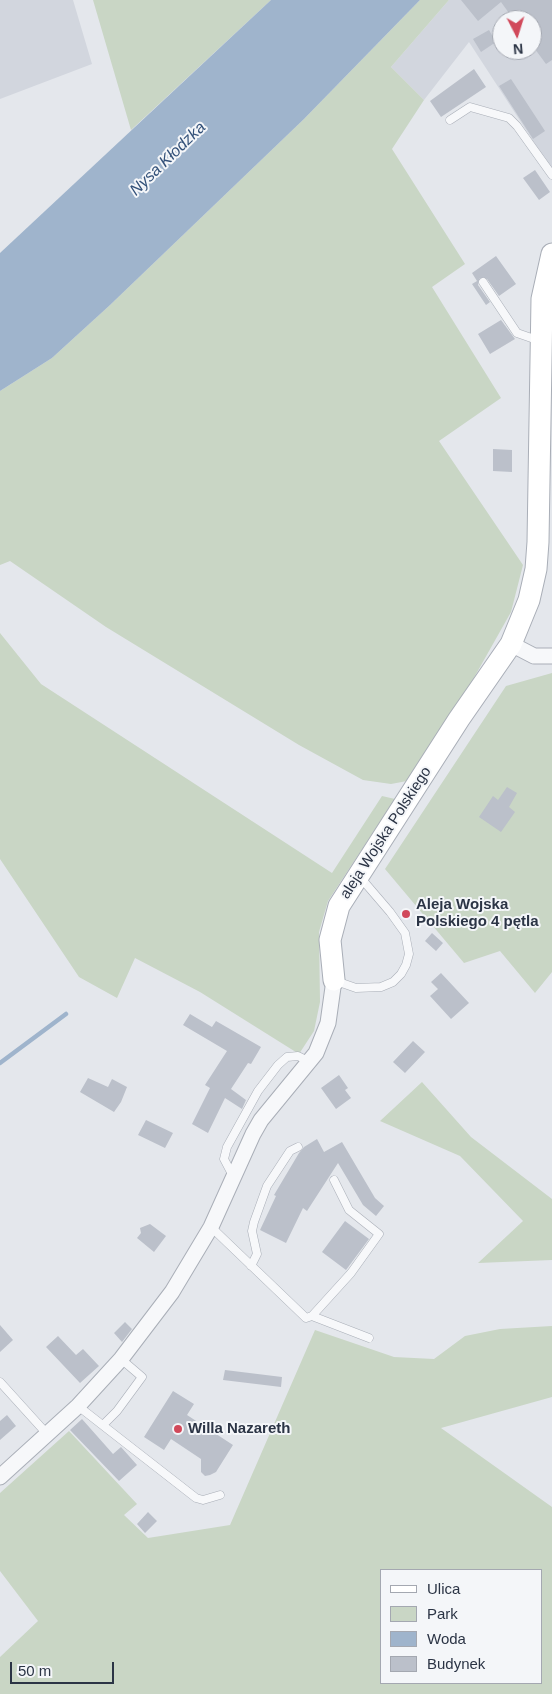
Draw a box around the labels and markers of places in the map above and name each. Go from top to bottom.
place label: Aleja Wojska Polskiego 4 pętla [416,896,539,931]
marker: Aleja Wojska Polskiego 4 pętla [400,908,412,920]
place label: Willa Nazareth [188,1420,290,1438]
marker: Willa Nazareth [172,1423,184,1435]

